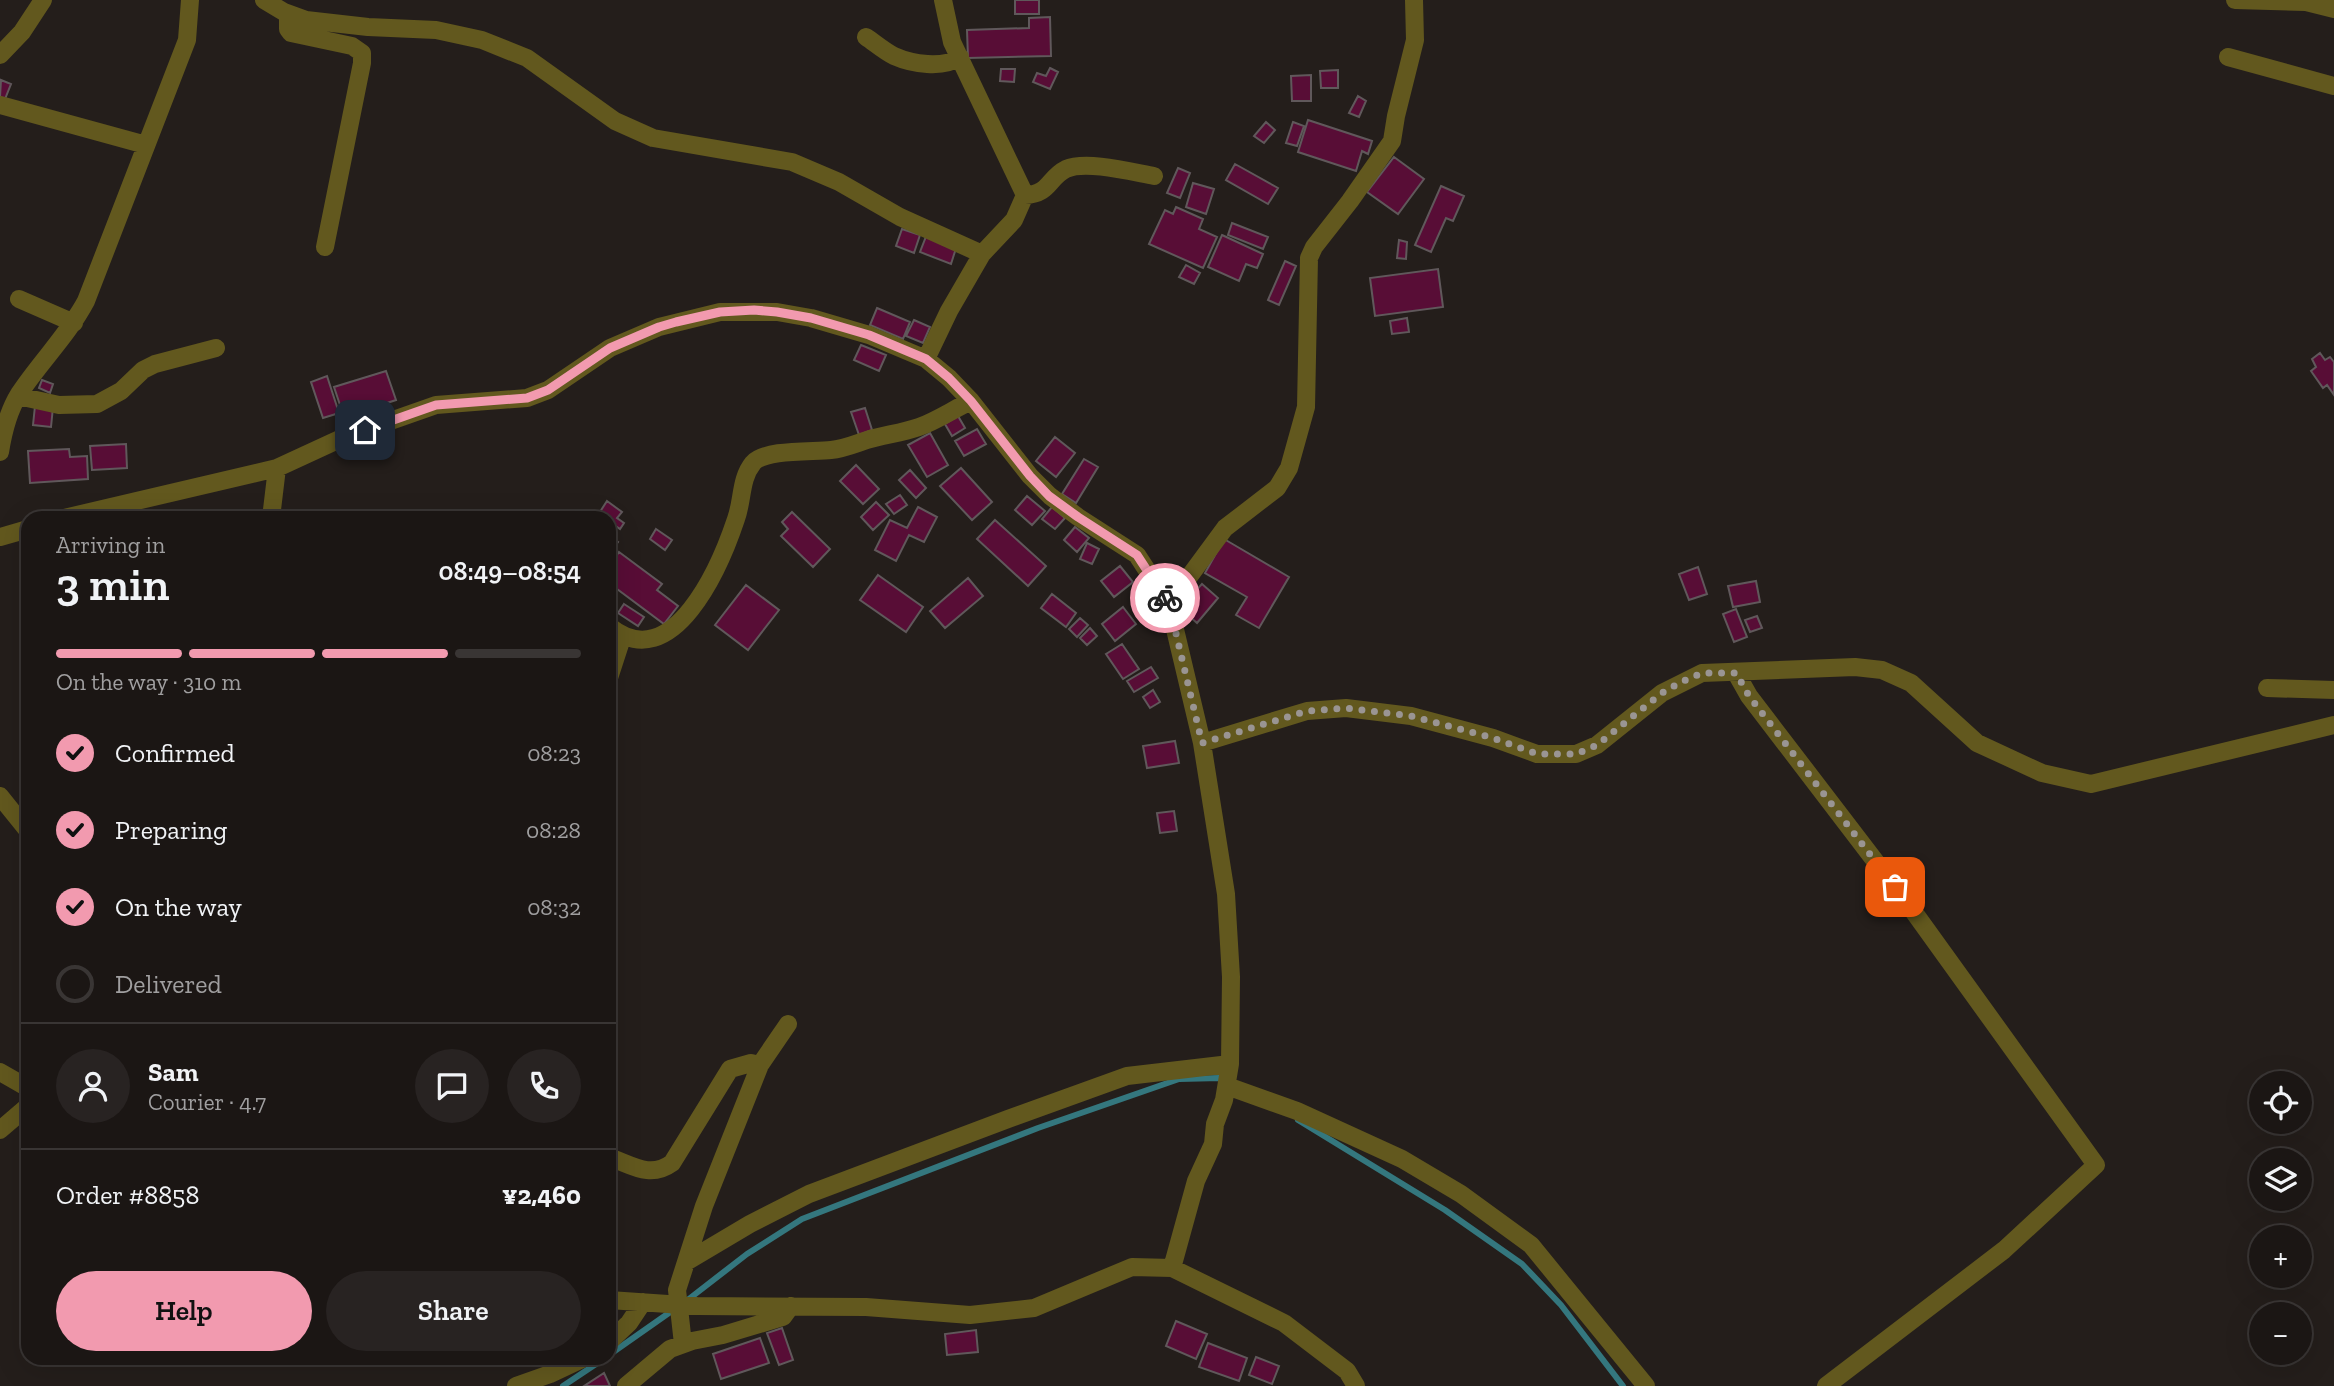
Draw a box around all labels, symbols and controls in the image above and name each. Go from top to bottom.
pin [335,400,395,460]
icon: home [346,411,384,449]
text: Arriving in [56,531,165,559]
text: 08:49–08:54 [439,555,581,587]
text: 3 min [56,557,169,612]
courier [1130,563,1200,633]
icon: bike [1146,579,1184,617]
text: On the way · 310 m [56,668,241,696]
icon: check [56,734,94,772]
text: Confirmed [115,737,235,769]
text: 08:23 [527,739,581,767]
icon: check [56,811,94,849]
text: Preparing [115,814,227,846]
text: 08:28 [526,816,581,844]
pin [1865,857,1925,917]
icon: bag [1876,868,1914,906]
icon: check [56,888,94,926]
text: On the way [115,891,242,923]
text: 08:32 [527,893,581,921]
text: Delivered [115,968,222,1000]
button: person [56,1049,130,1123]
button: chat [415,1049,489,1123]
button: phone [507,1049,581,1123]
text: Sam [148,1056,198,1088]
map controls [2249,1071,2312,1365]
button: locate [2249,1071,2312,1134]
text: Courier · 4.7 [148,1088,266,1116]
button: layers [2249,1148,2312,1211]
text: Order #8858 [56,1179,199,1211]
text: ¥2,460 [502,1179,581,1211]
button: + [2249,1225,2312,1288]
button: Help [56,1271,312,1351]
button: Share [326,1271,581,1351]
button: − [2249,1302,2312,1365]

